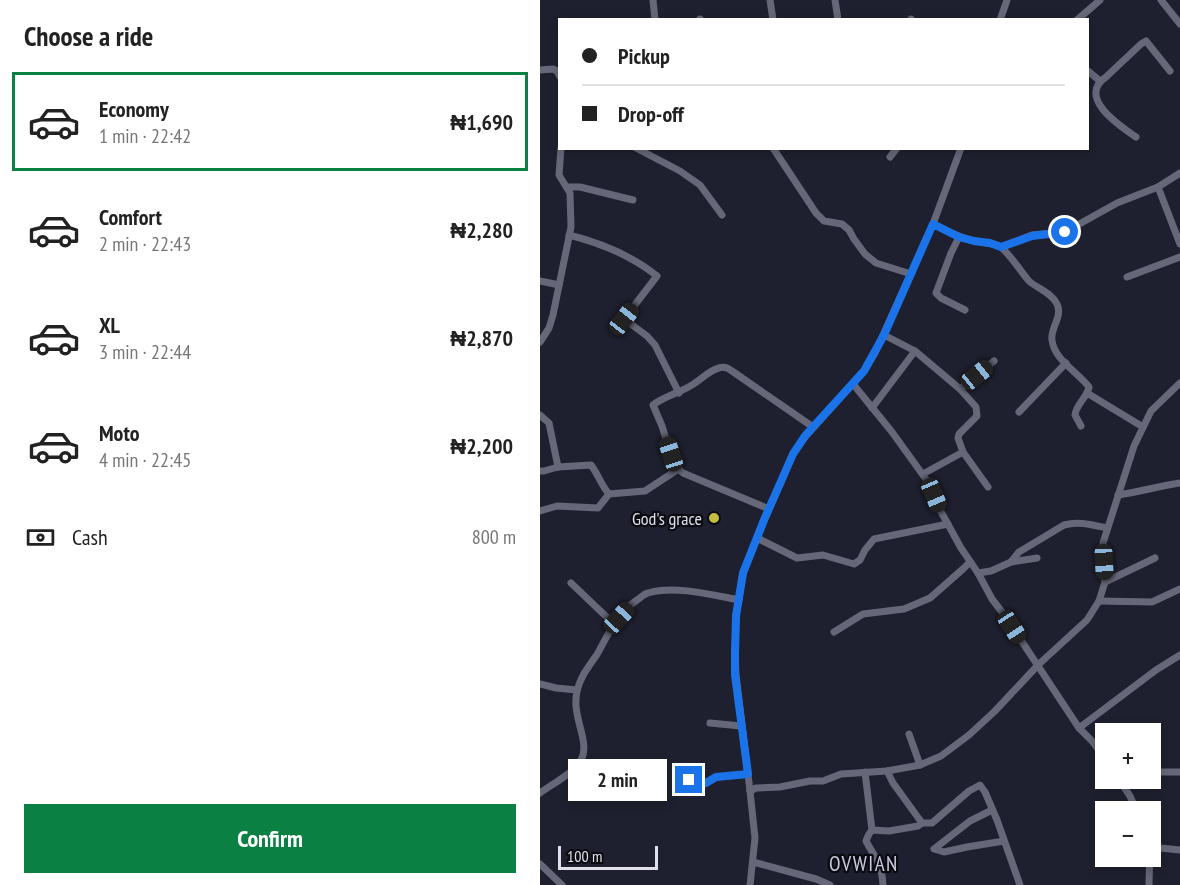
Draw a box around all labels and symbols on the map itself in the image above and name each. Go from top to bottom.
route start [1051,218,1078,245]
car [606,299,642,339]
car [957,357,997,393]
car [657,434,685,474]
car [919,475,949,515]
place label: God's grace [632,507,702,530]
marker: God's grace [707,511,721,525]
car [1094,544,1114,580]
car [600,599,638,637]
car [995,607,1029,647]
callout: 2 min [569,759,668,801]
route end [675,766,702,793]
scale bar [558,843,658,870]
district label: OVWIAN [829,850,899,877]

